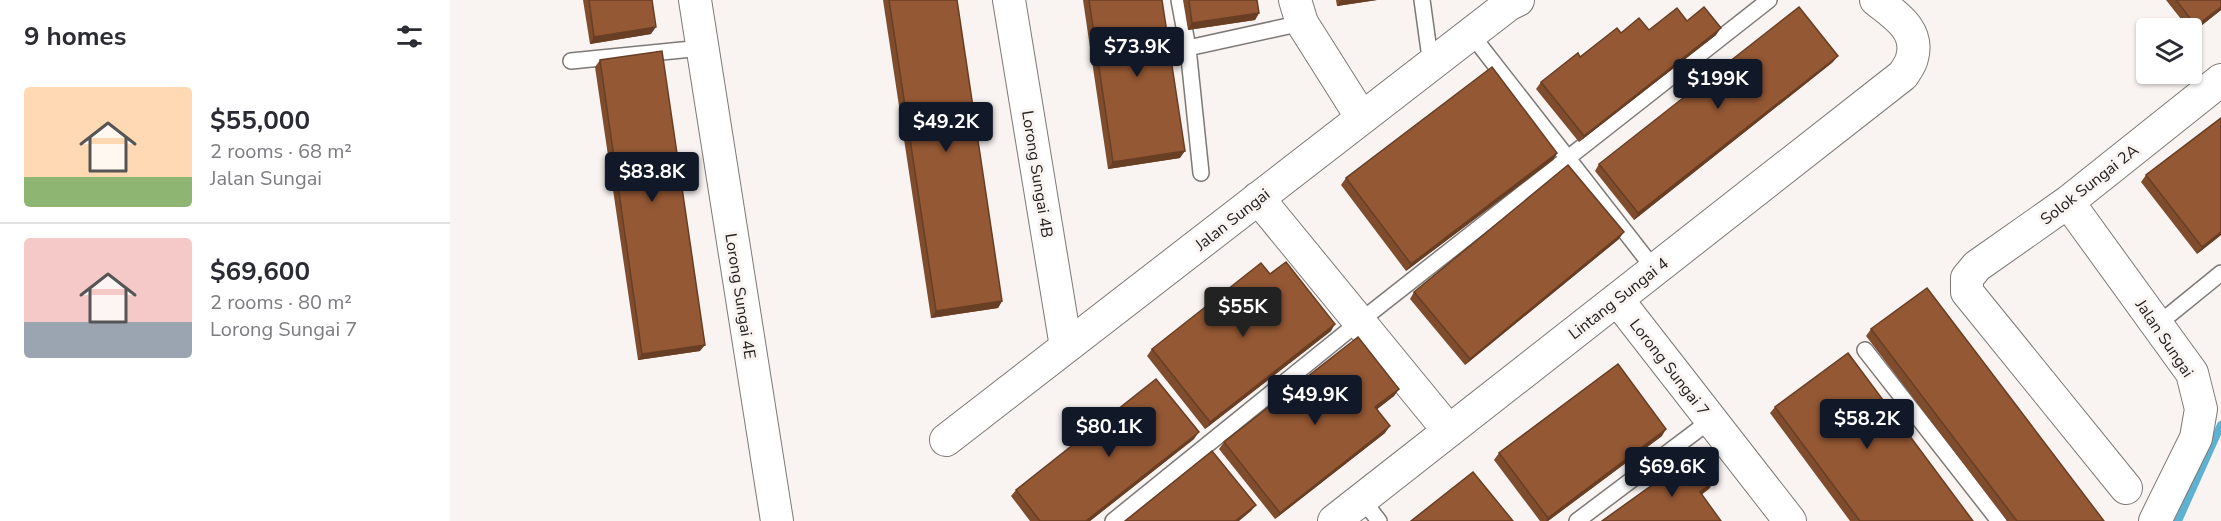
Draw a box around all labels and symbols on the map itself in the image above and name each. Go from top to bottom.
pin: $73.9K [1088,27,1186,78]
pin: $199K [1676,59,1760,110]
pin: $49.2K [897,102,995,153]
street label: Lorong Sungai 4B [1016,109,1058,239]
street label: Solok Sungai 2A [2036,139,2144,230]
pin: $83.8K [603,152,701,203]
street label: Jalan Sungai [1190,184,1275,257]
street label: Lorong Sungai 4E [719,232,761,361]
street label: Lintang Sungai 4 [1564,253,1674,345]
pin: $55K [1207,287,1279,338]
street label: Jalan Sungai [2129,294,2198,382]
street label: Lorong Sungai 7 [1624,314,1714,421]
pin: $49.9K [1266,375,1364,426]
pin: $58.2K [1818,399,1916,450]
pin: $80.1K [1060,407,1158,458]
pin: $69.6K [1623,447,1721,498]

